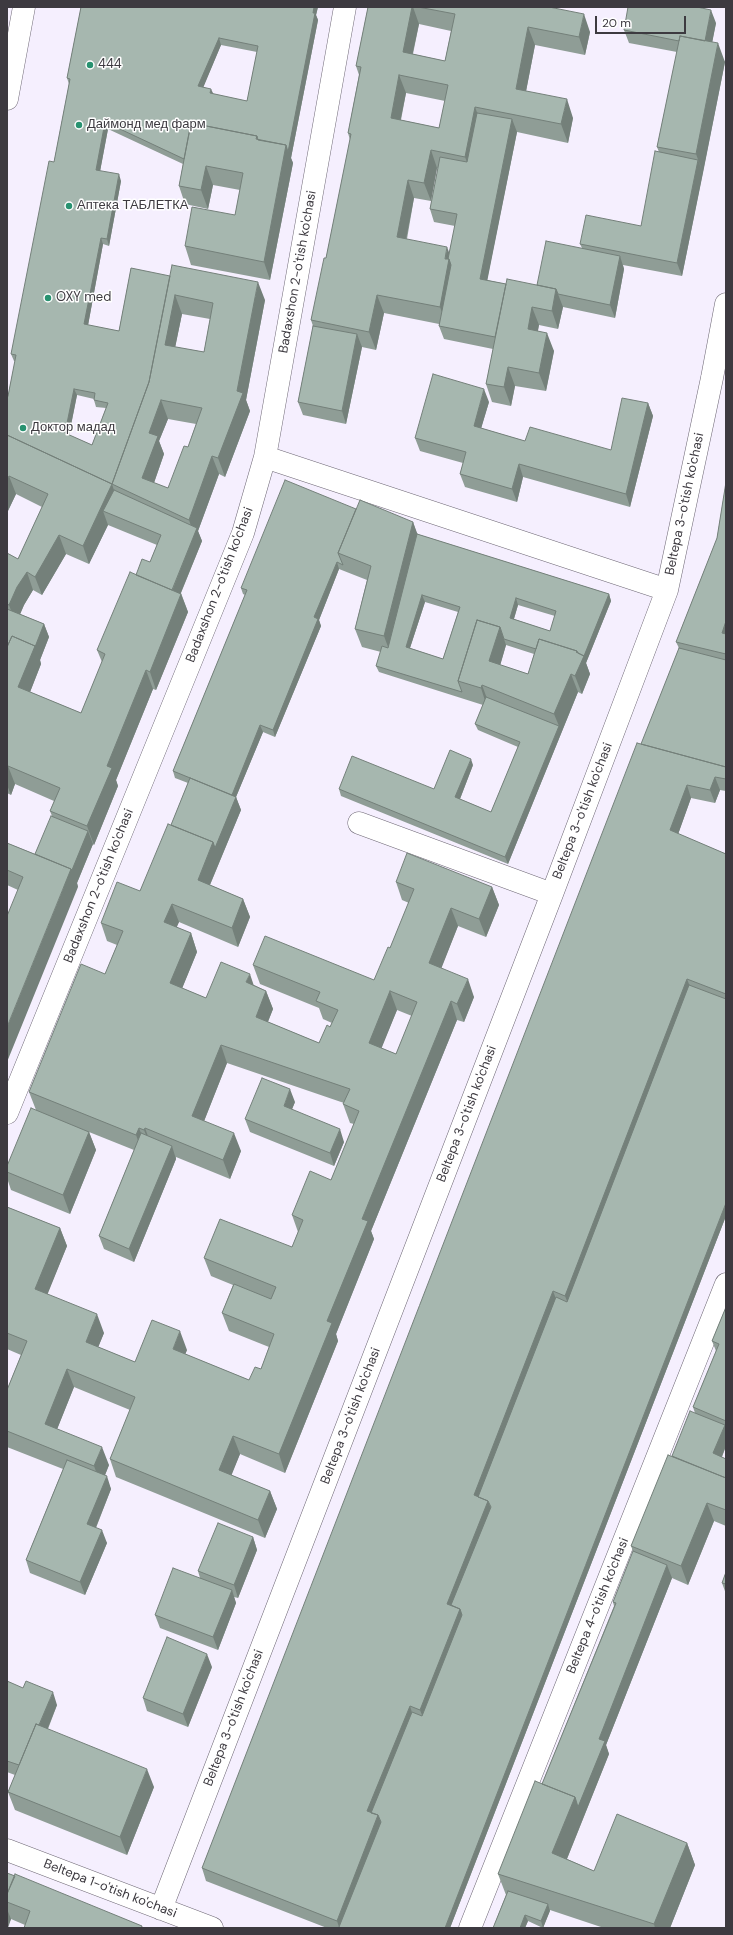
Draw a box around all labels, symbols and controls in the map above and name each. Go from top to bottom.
scale bar [597,8,688,34]
text: 20 m [602,15,631,31]
place label: 444 [98,57,122,73]
marker: 444 [85,60,95,70]
place label: Даймонд мед фарм [87,117,206,133]
marker: Даймонд мед фарм [74,120,84,130]
street label: Badaxshon 2-o'tish ko'chasi [276,189,320,355]
place label: Аптека ТАБЛЕТКА [77,198,189,214]
marker: Аптека ТАБЛЕТКА [64,201,74,211]
place label: OXY med [56,290,111,306]
marker: OXY med [43,293,53,303]
place label: Доктор мадад [31,420,115,436]
marker: Доктор мадад [18,423,28,433]
street label: Beltepa 3-o'tish ko'chasi [662,431,708,577]
street label: Badaxshon 2-o'tish ko'chasi [183,505,257,665]
street label: Beltepa 3-o'tish ko'chasi [550,740,616,882]
street label: Badaxshon 2-o'tish ko'chasi [61,807,137,965]
street label: Beltepa 3-o'tish ko'chasi [434,1043,500,1185]
street label: Beltepa 3-o'tish ko'chasi [318,1345,384,1487]
street label: Beltepa 4-o'tish ko'chasi [564,1536,632,1676]
street label: Beltepa 3-o'tish ko'chasi [201,1647,267,1789]
street label: Beltepa 1-o'tish ko'chasi [41,1856,179,1922]

